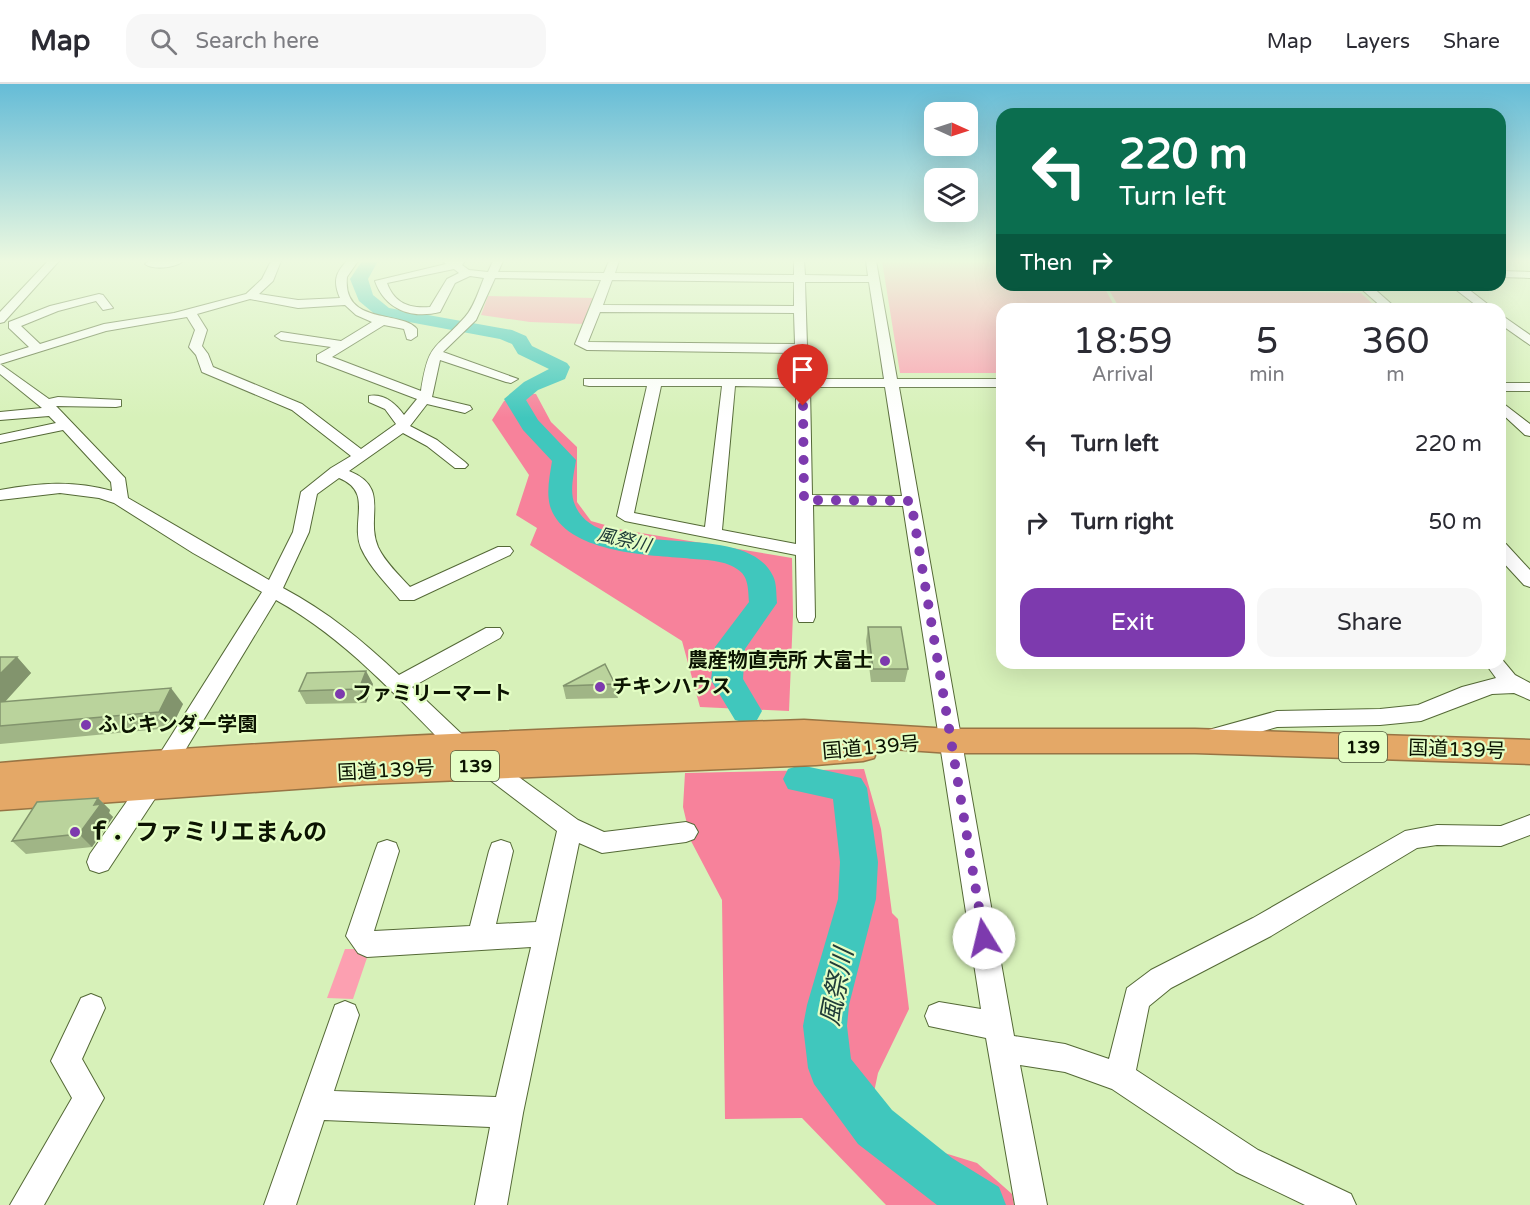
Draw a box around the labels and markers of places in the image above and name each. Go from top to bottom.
pin [777,344,828,406]
place label: 農産物直売所 大富士 [688,649,873,673]
marker: 農産物直売所 大富士 [878,654,892,668]
place label: チキンハウス [612,675,731,699]
marker: チキンハウス [593,680,607,694]
place label: ファミリーマート [352,682,512,706]
marker: ファミリーマート [333,687,347,701]
place label: ふじキンダー学園 [98,713,257,737]
marker: ふじキンダー学園 [79,718,93,732]
place label: ｆ．ファミリエまんの [87,818,327,847]
marker: ｆ．ファミリエまんの [68,825,82,839]

